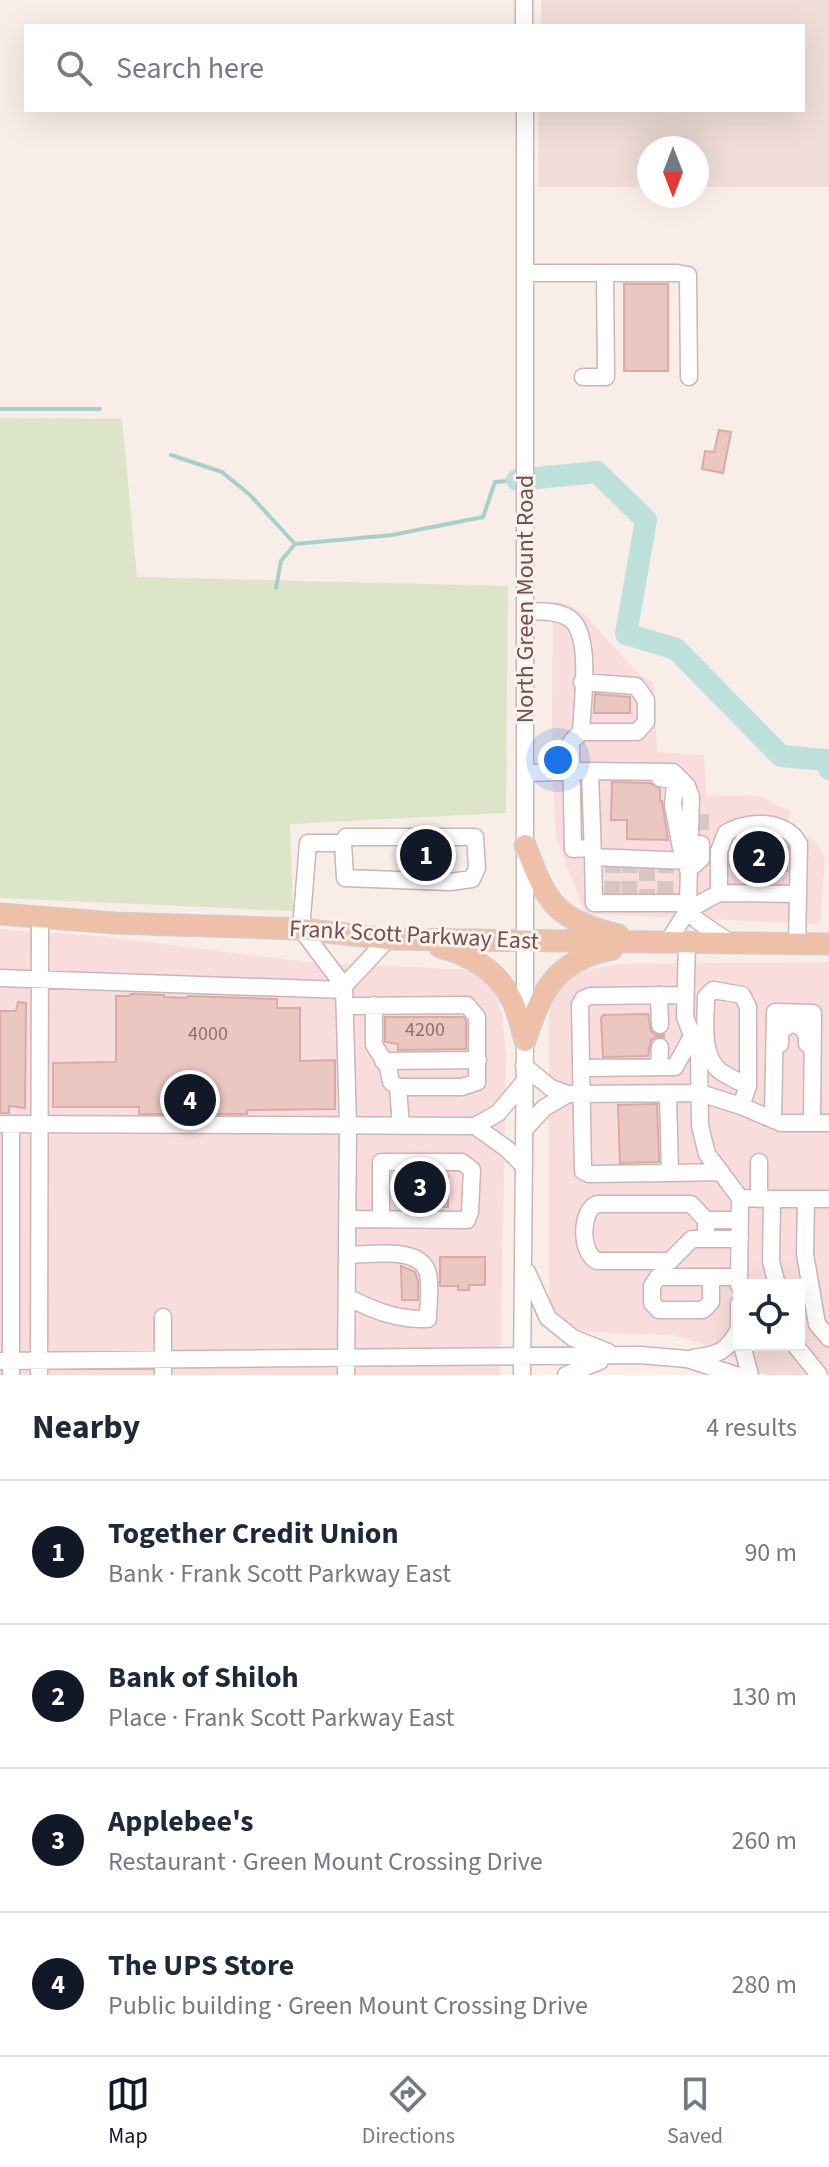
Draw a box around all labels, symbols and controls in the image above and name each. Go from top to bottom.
search box [24,24,805,112]
icon: search [52,46,96,90]
text: Search here [116,47,264,90]
north arrow [637,136,709,208]
street label: North Green Mount Road [508,475,543,723]
your location [538,740,578,780]
pin: 1 [400,825,452,885]
pin: 2 [733,827,785,887]
street label: Frank Scott Parkway East [288,911,540,959]
house number: 4200 [405,1016,445,1044]
house number: 4000 [188,1020,228,1048]
pin: 4 [164,1070,216,1130]
pin: 3 [394,1157,446,1217]
map controls [733,1279,805,1351]
button: locate [733,1279,805,1351]
text: Nearby [32,1403,140,1452]
text: 4 results [706,1409,797,1446]
text: Together Credit Union [108,1512,399,1555]
text: 1 [51,1534,65,1571]
text: 90 m [744,1534,797,1571]
text: Bank · Frank Scott Parkway East [108,1555,451,1592]
text: Bank of Shiloh [108,1656,299,1699]
text: 2 [51,1678,65,1715]
text: 130 m [731,1678,797,1715]
text: Place · Frank Scott Parkway East [108,1699,454,1736]
text: Applebee's [108,1800,254,1843]
text: 3 [51,1822,65,1859]
text: 260 m [731,1822,797,1859]
text: Restaurant · Green Mount Crossing Drive [108,1843,543,1880]
text: The UPS Store [108,1944,294,1987]
text: 4 [51,1966,65,2003]
text: 280 m [731,1966,797,2003]
text: Public building · Green Mount Crossing Drive [108,1987,588,2024]
tab: Map [106,2072,150,2152]
tab: Directions [362,2072,455,2152]
tab: Saved [667,2072,723,2152]

